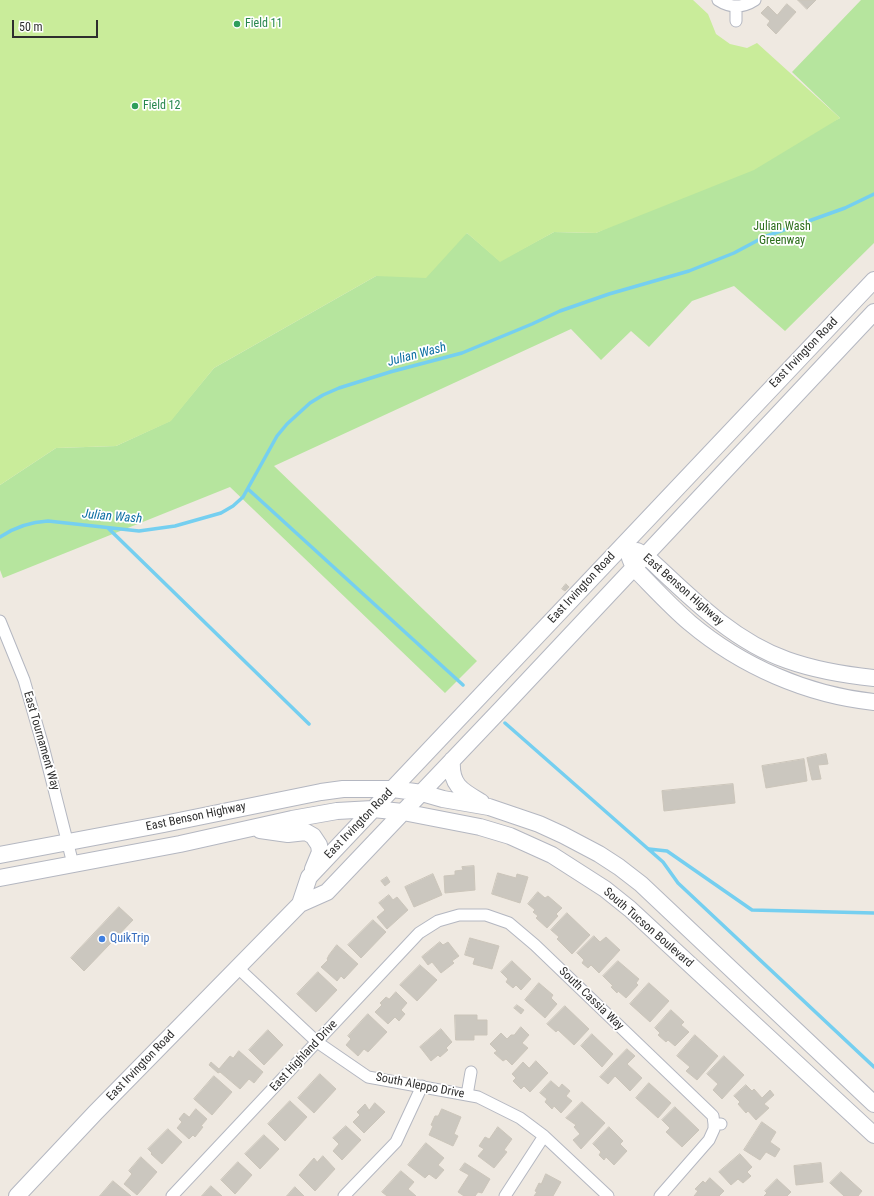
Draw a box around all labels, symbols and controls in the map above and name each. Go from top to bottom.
scale bar [14,12,100,38]
place label: Field 11 [245,17,282,31]
marker: Field 11 [232,19,242,29]
text: 50 m [19,20,43,34]
place label: Field 12 [143,99,180,113]
marker: Field 12 [130,101,140,111]
park label: Julian Wash Greenway [753,220,811,248]
street label: East Irvington Road [767,315,841,391]
water label: Julian Wash [386,340,448,370]
water label: Julian Wash [81,507,143,527]
street label: East Irvington Road [545,549,619,627]
street label: East Benson Highway [640,551,726,629]
street label: East Tournament Way [20,690,62,792]
street label: East Irvington Road [322,786,396,862]
street label: East Benson Highway [145,799,247,835]
street label: South Tucson Boulevard [600,885,696,971]
place label: QuikTrip [110,932,149,946]
marker: QuikTrip [97,934,107,944]
street label: South Cassia Way [556,964,626,1034]
street label: East Highland Drive [267,1017,341,1095]
street label: East Irvington Road [104,1028,178,1104]
street label: South Aleppo Drive [374,1070,466,1102]

